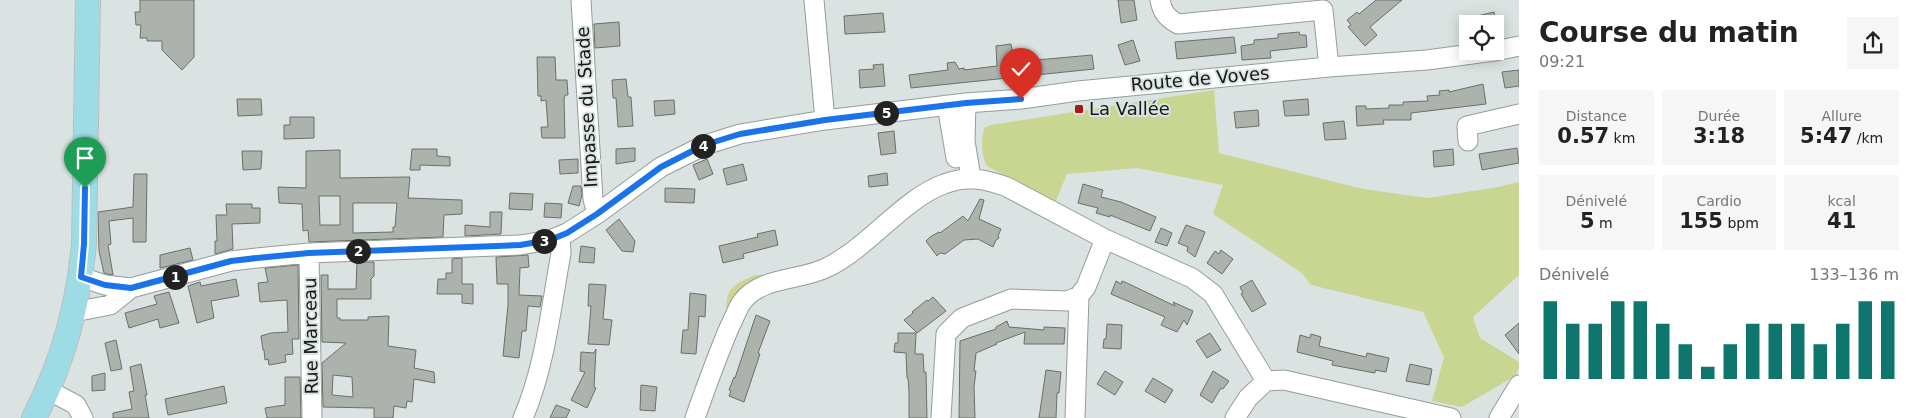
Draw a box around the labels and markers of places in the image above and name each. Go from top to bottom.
pin [1000,48,1042,99]
place label: La Vallée [1089,98,1170,119]
pin: 5 [874,100,898,126]
marker: La Vallée [1073,103,1085,115]
pin: 4 [690,134,716,158]
pin [64,137,106,188]
pin: 3 [532,228,556,254]
pin: 2 [346,238,370,264]
pin: 1 [162,264,188,290]

